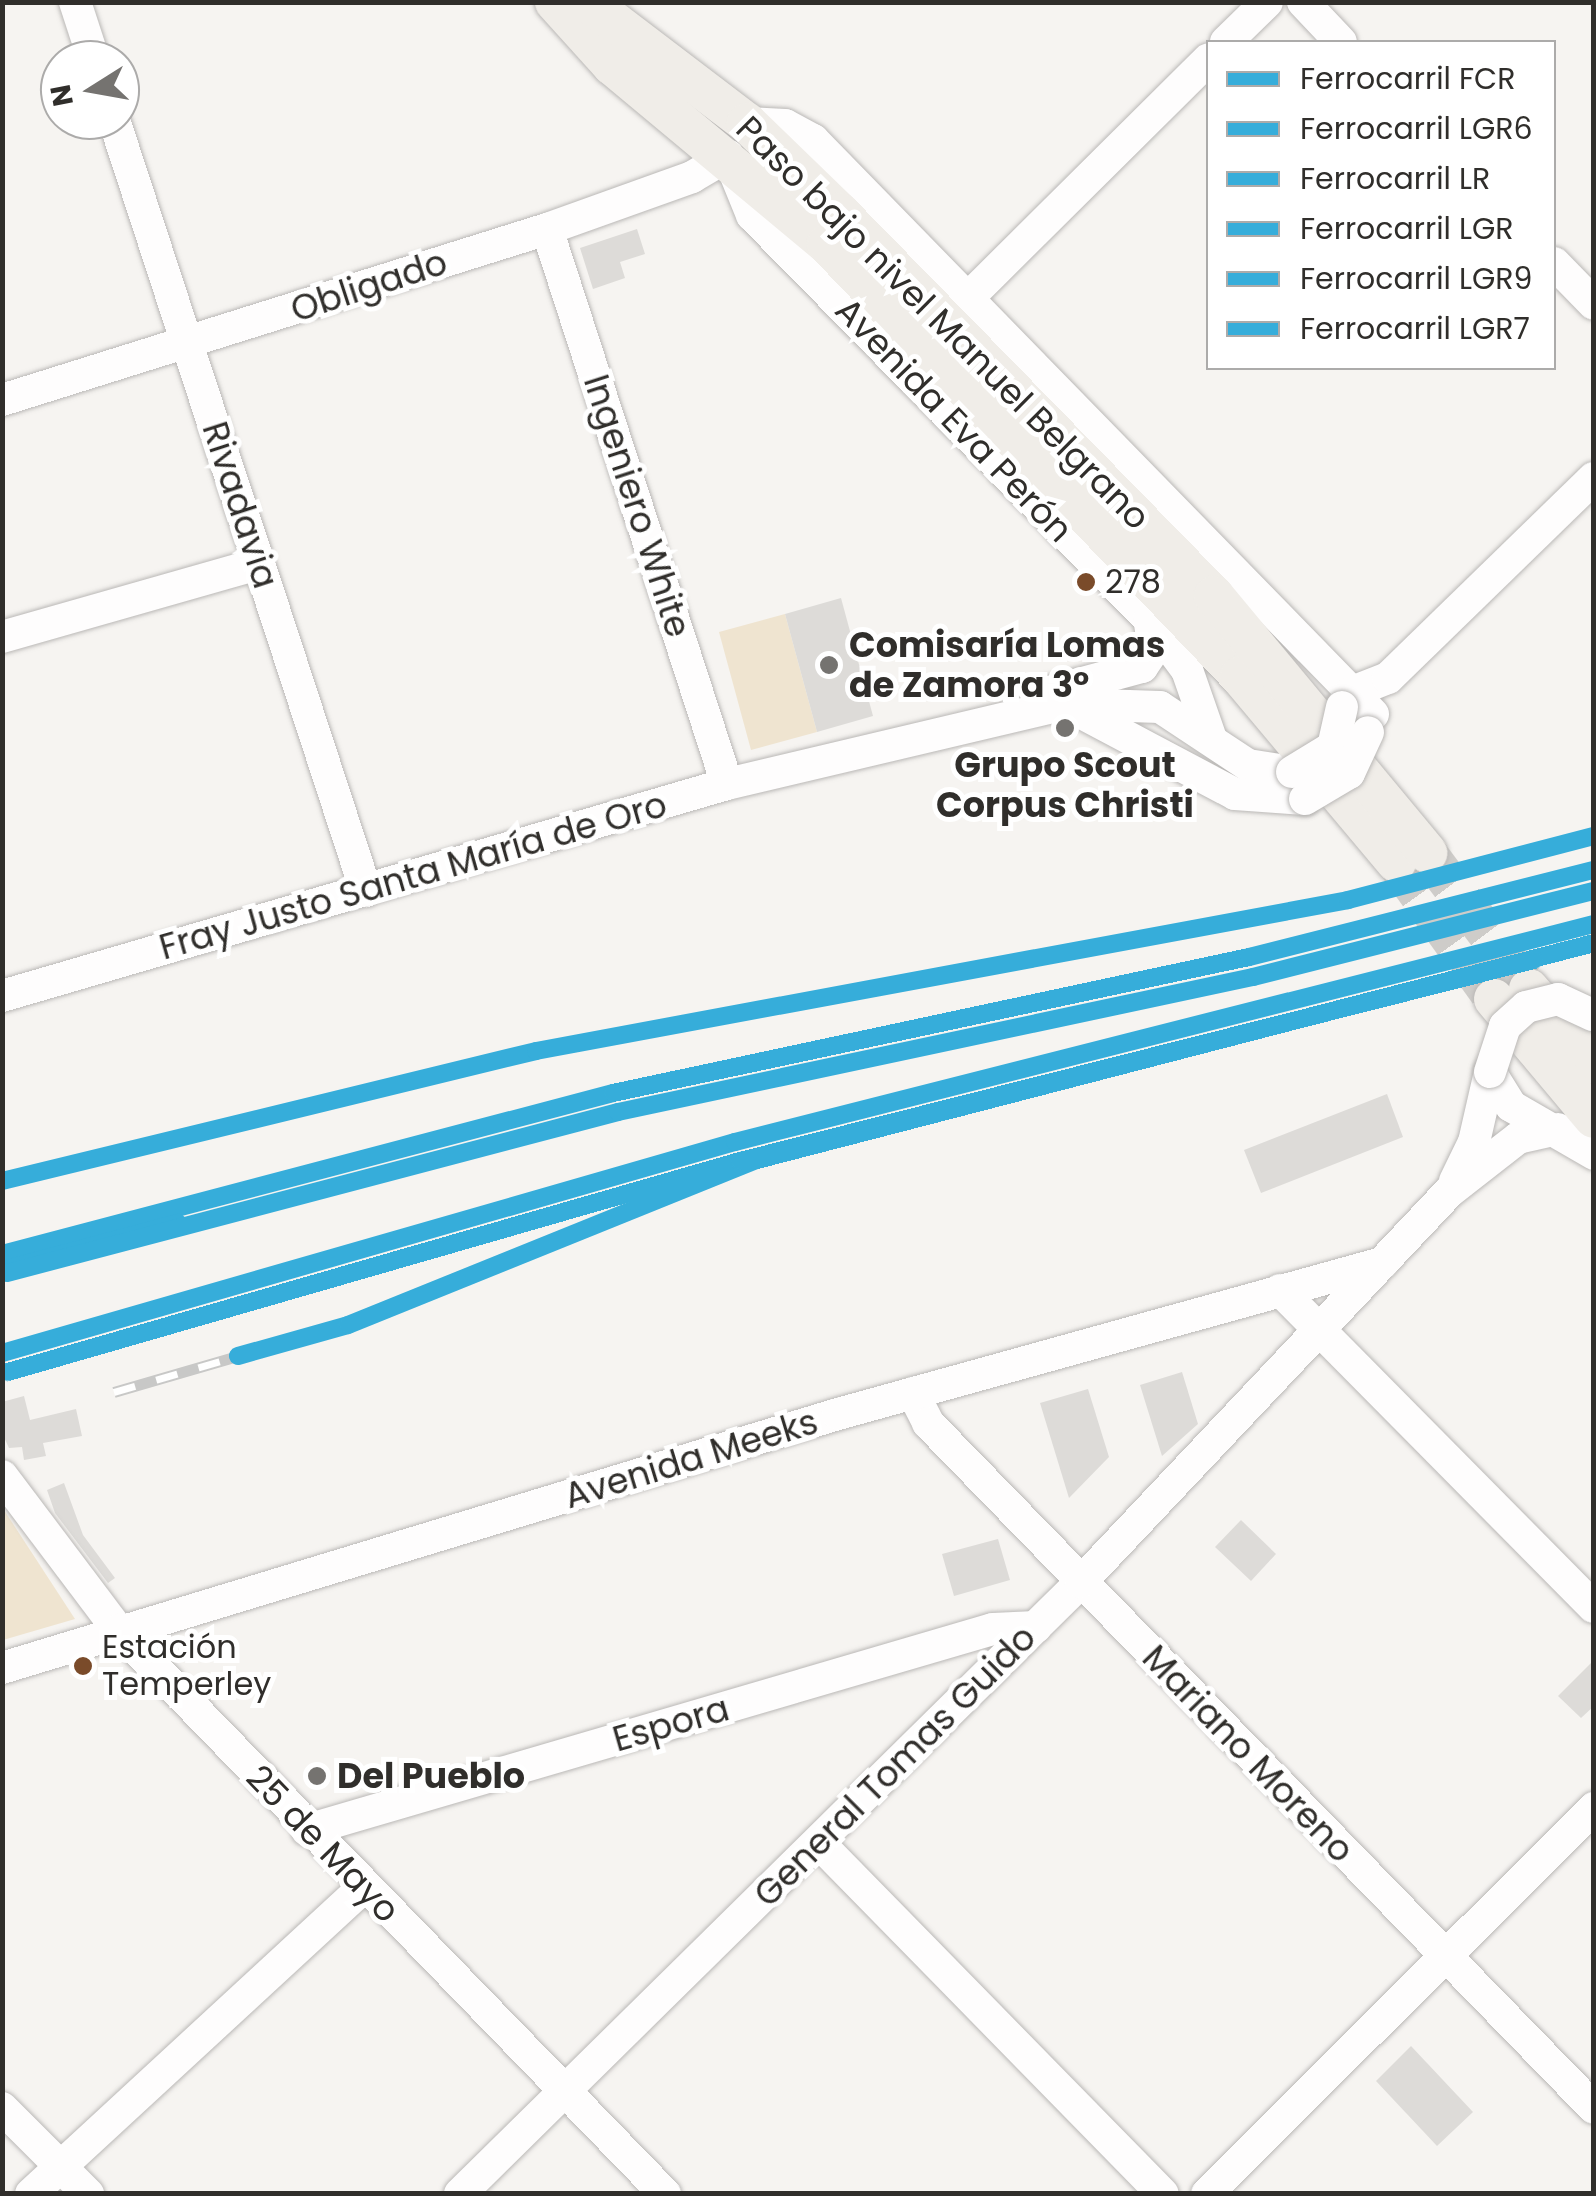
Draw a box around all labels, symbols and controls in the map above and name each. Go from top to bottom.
north arrow [40,40,140,140]
legend [1206,40,1556,370]
text: Ferrocarril FCR [1300,57,1515,100]
text: N [41,81,83,109]
text: Ferrocarril LGR6 [1300,107,1533,150]
street label: Paso bajo nivel Manuel Belgrano [728,108,1158,538]
text: Ferrocarril LR [1300,157,1490,200]
text: Ferrocarril LGR [1300,207,1513,250]
street label: Obligado [286,241,452,331]
text: Ferrocarril LGR9 [1300,257,1532,300]
street label: Avenida Eva Perón [827,289,1081,551]
text: Ferrocarril LGR7 [1300,307,1530,350]
street label: Ingeniero White [575,369,699,643]
street label: Rivadavia [193,417,287,593]
place label: 278 [1105,563,1161,601]
marker: 278 [1076,572,1096,592]
place label: Comisaría Lomas de Zamora 3° [849,624,1165,706]
marker: Comisaría Lomas de Zamora 3° [818,654,840,676]
marker: Grupo Scout Corpus Christi [1054,717,1076,739]
place label: Grupo Scout Corpus Christi [936,744,1194,826]
street label: Fray Justo Santa María de Oro [155,783,671,969]
street label: Avenida Meeks [559,1401,823,1517]
street label: General Tomas Guido [746,1617,1044,1915]
place label: Estación Temperley [102,1629,271,1704]
street label: Mariano Moreno [1134,1637,1362,1871]
marker: Estación Temperley [73,1656,93,1676]
street label: Espora [608,1687,734,1761]
place label: Del Pueblo [337,1755,525,1797]
street label: 25 de Mayo [238,1757,408,1931]
marker: Del Pueblo [306,1765,328,1787]

